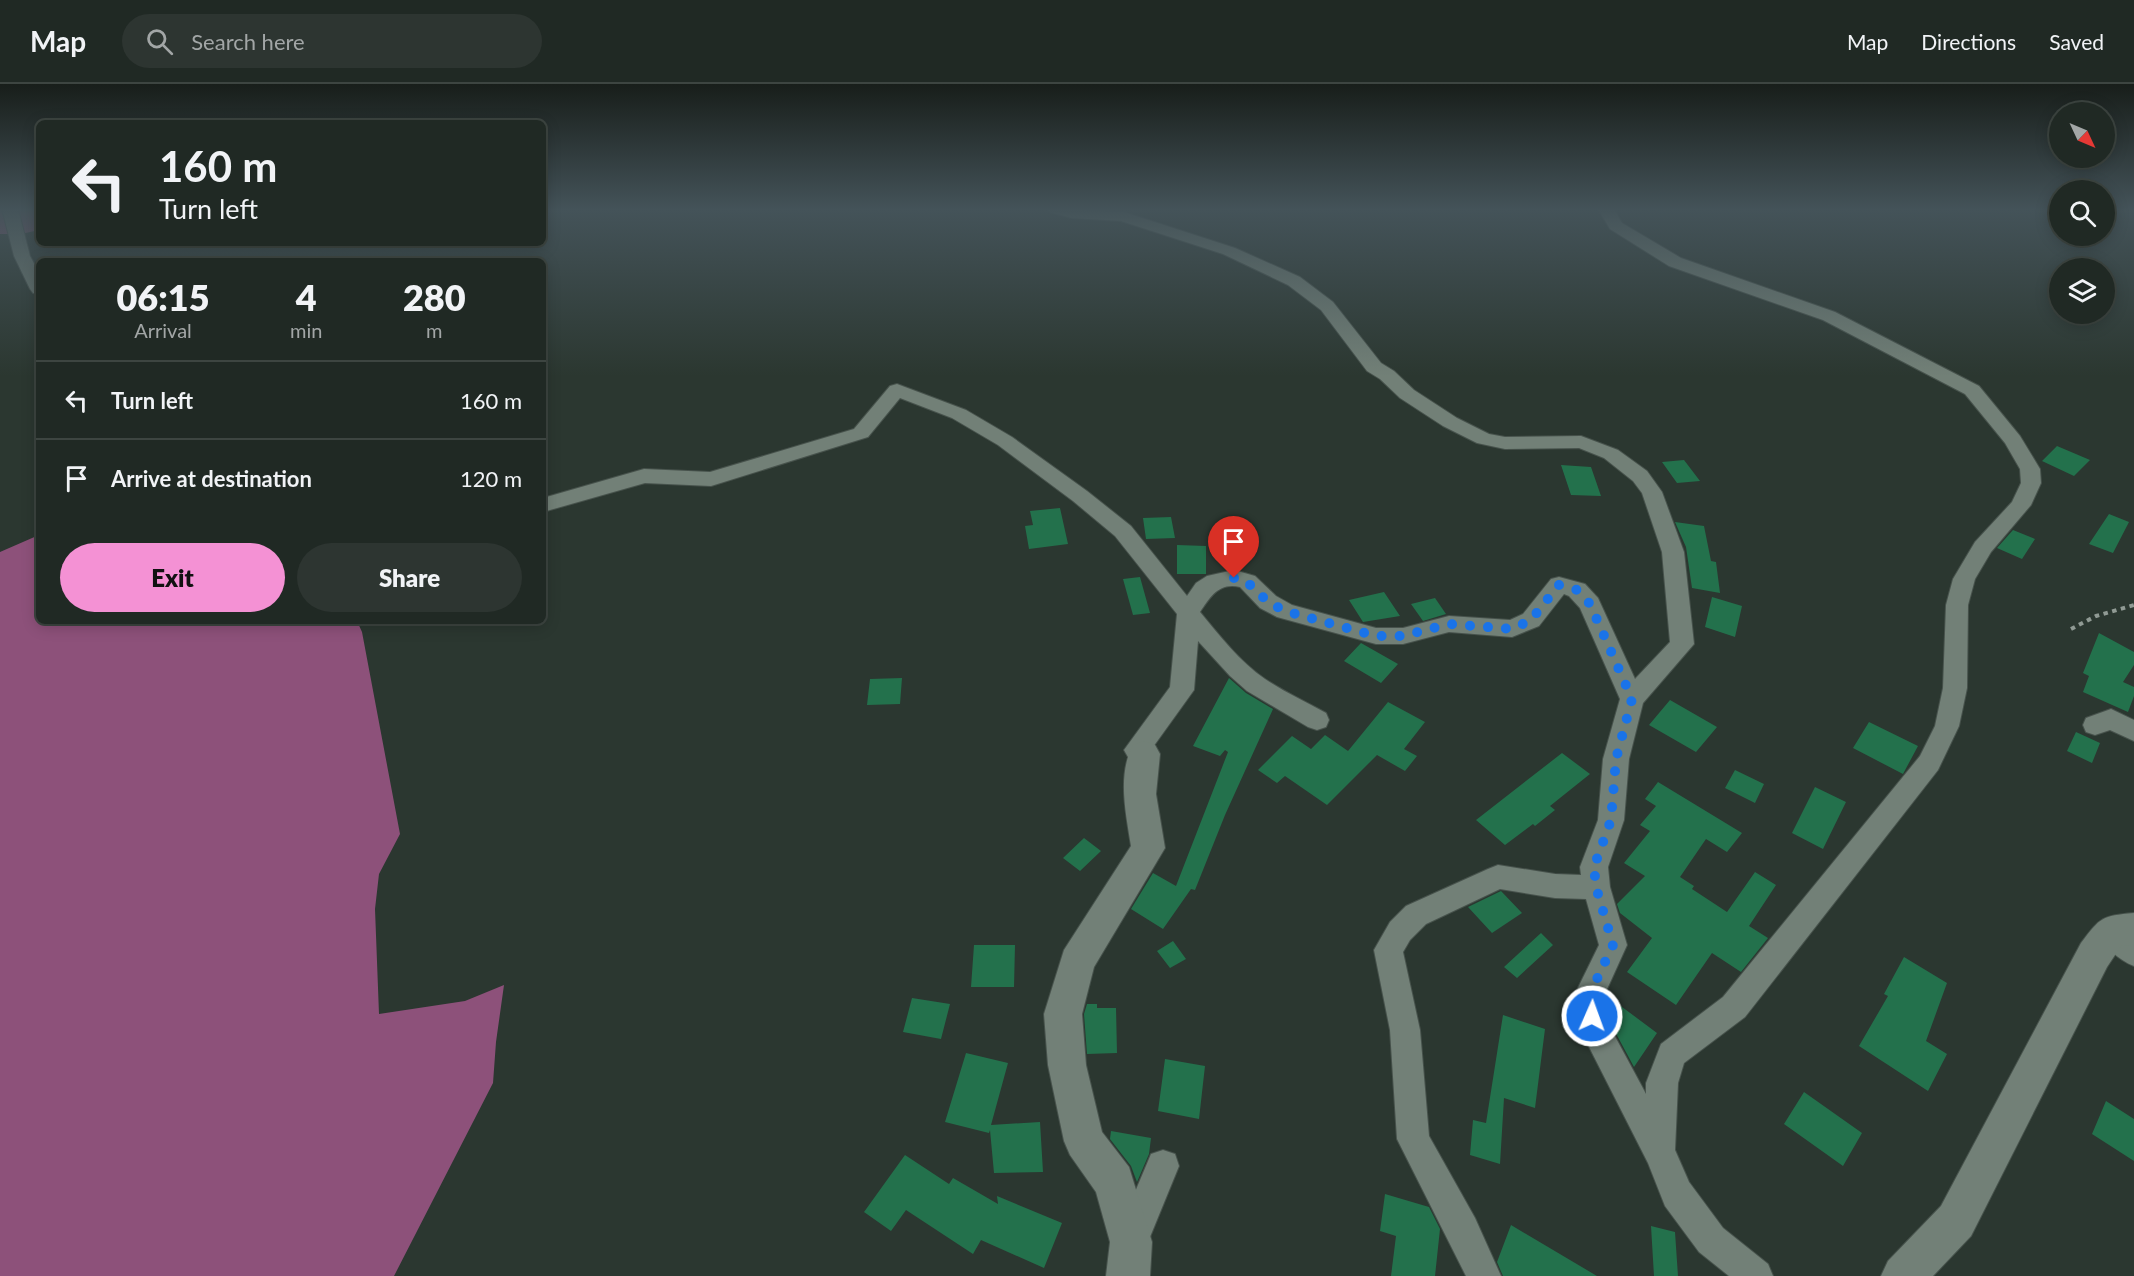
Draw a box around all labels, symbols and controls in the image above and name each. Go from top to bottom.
search box [122,14,542,68]
text: Map [30,24,86,58]
icon: search [143,25,176,58]
text: Search here [191,28,305,55]
text: Map [1847,29,1888,54]
text: Directions [1921,29,2016,54]
text: Saved [2049,29,2104,54]
north arrow [2049,102,2115,168]
map controls [2049,102,2115,324]
text: 160 m [159,141,277,191]
icon: left [60,144,138,222]
button: search [2049,180,2115,246]
text: Turn left [159,192,258,225]
button: layers [2049,258,2115,324]
text: 06:15 [116,275,210,319]
text: 4 [296,275,317,319]
text: 280 [403,275,466,319]
text: Arrival [134,318,192,342]
text: min [290,318,322,342]
text: m [426,318,442,342]
icon: left [60,384,93,417]
text: Turn left [111,387,193,414]
text: 160 m [460,387,522,414]
icon: arrive [60,462,93,495]
text: Arrive at destination [111,465,312,492]
text: 120 m [460,465,522,492]
pin [1208,516,1259,578]
icon: arrive [1217,525,1250,558]
button: Exit [60,543,285,612]
button: Share [297,543,522,612]
position arrow [1560,984,1624,1048]

